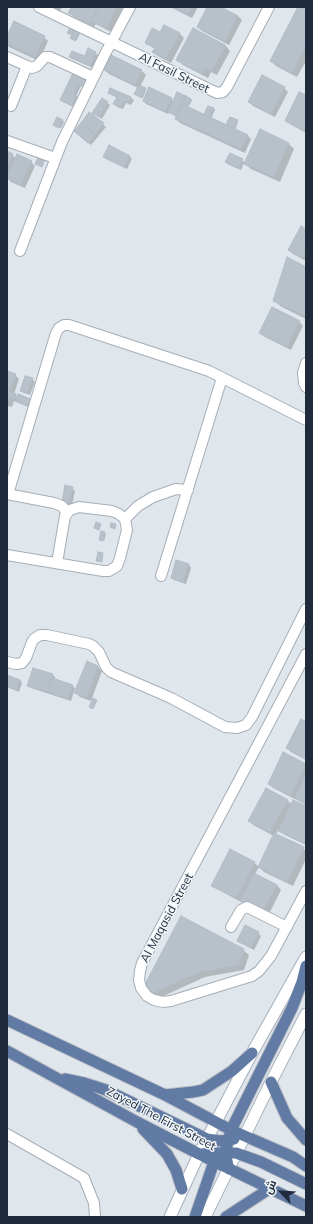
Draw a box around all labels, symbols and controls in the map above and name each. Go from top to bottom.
street label: Al Fasil Street [136,50,212,96]
street label: Al Maqasid Street [137,871,197,965]
street label: Zayed The First Street [104,1084,218,1154]
north arrow [261,1172,301,1212]
text: ش [261,1178,279,1196]

